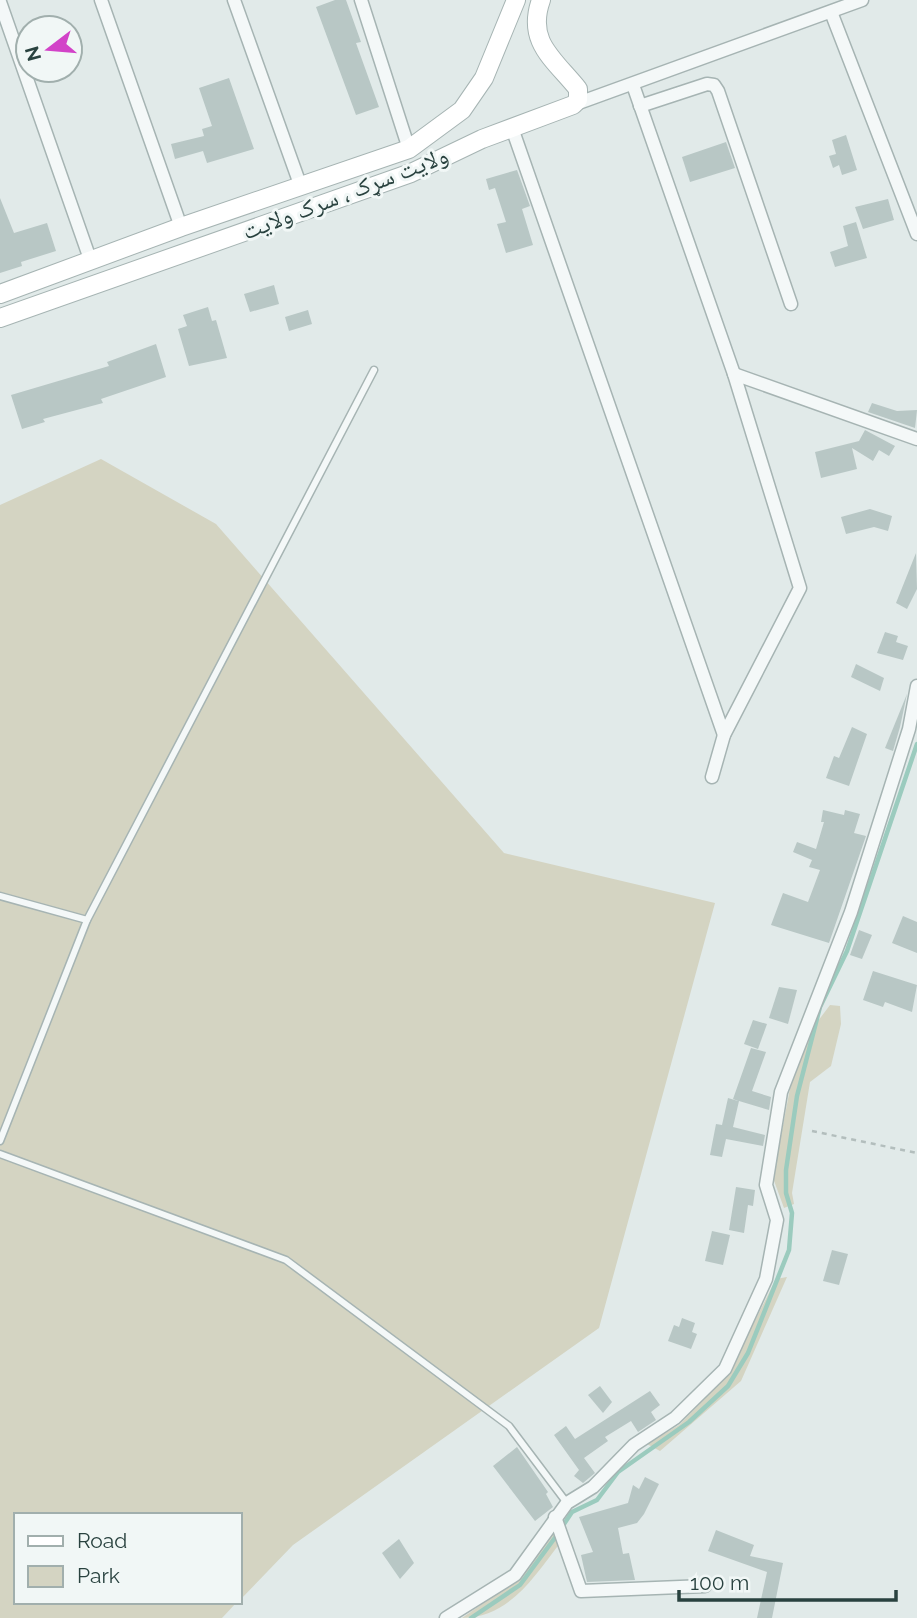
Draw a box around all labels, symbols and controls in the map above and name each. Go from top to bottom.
north arrow [14,14,84,84]
text: N [20,44,45,64]
street label: ولایت سړک ، سرک ولایت [238,140,452,246]
legend [14,1513,242,1604]
text: Road [77,1528,127,1553]
scale bar [679,1558,896,1602]
text: Park [77,1563,120,1588]
text: 100 m [690,1570,749,1595]

